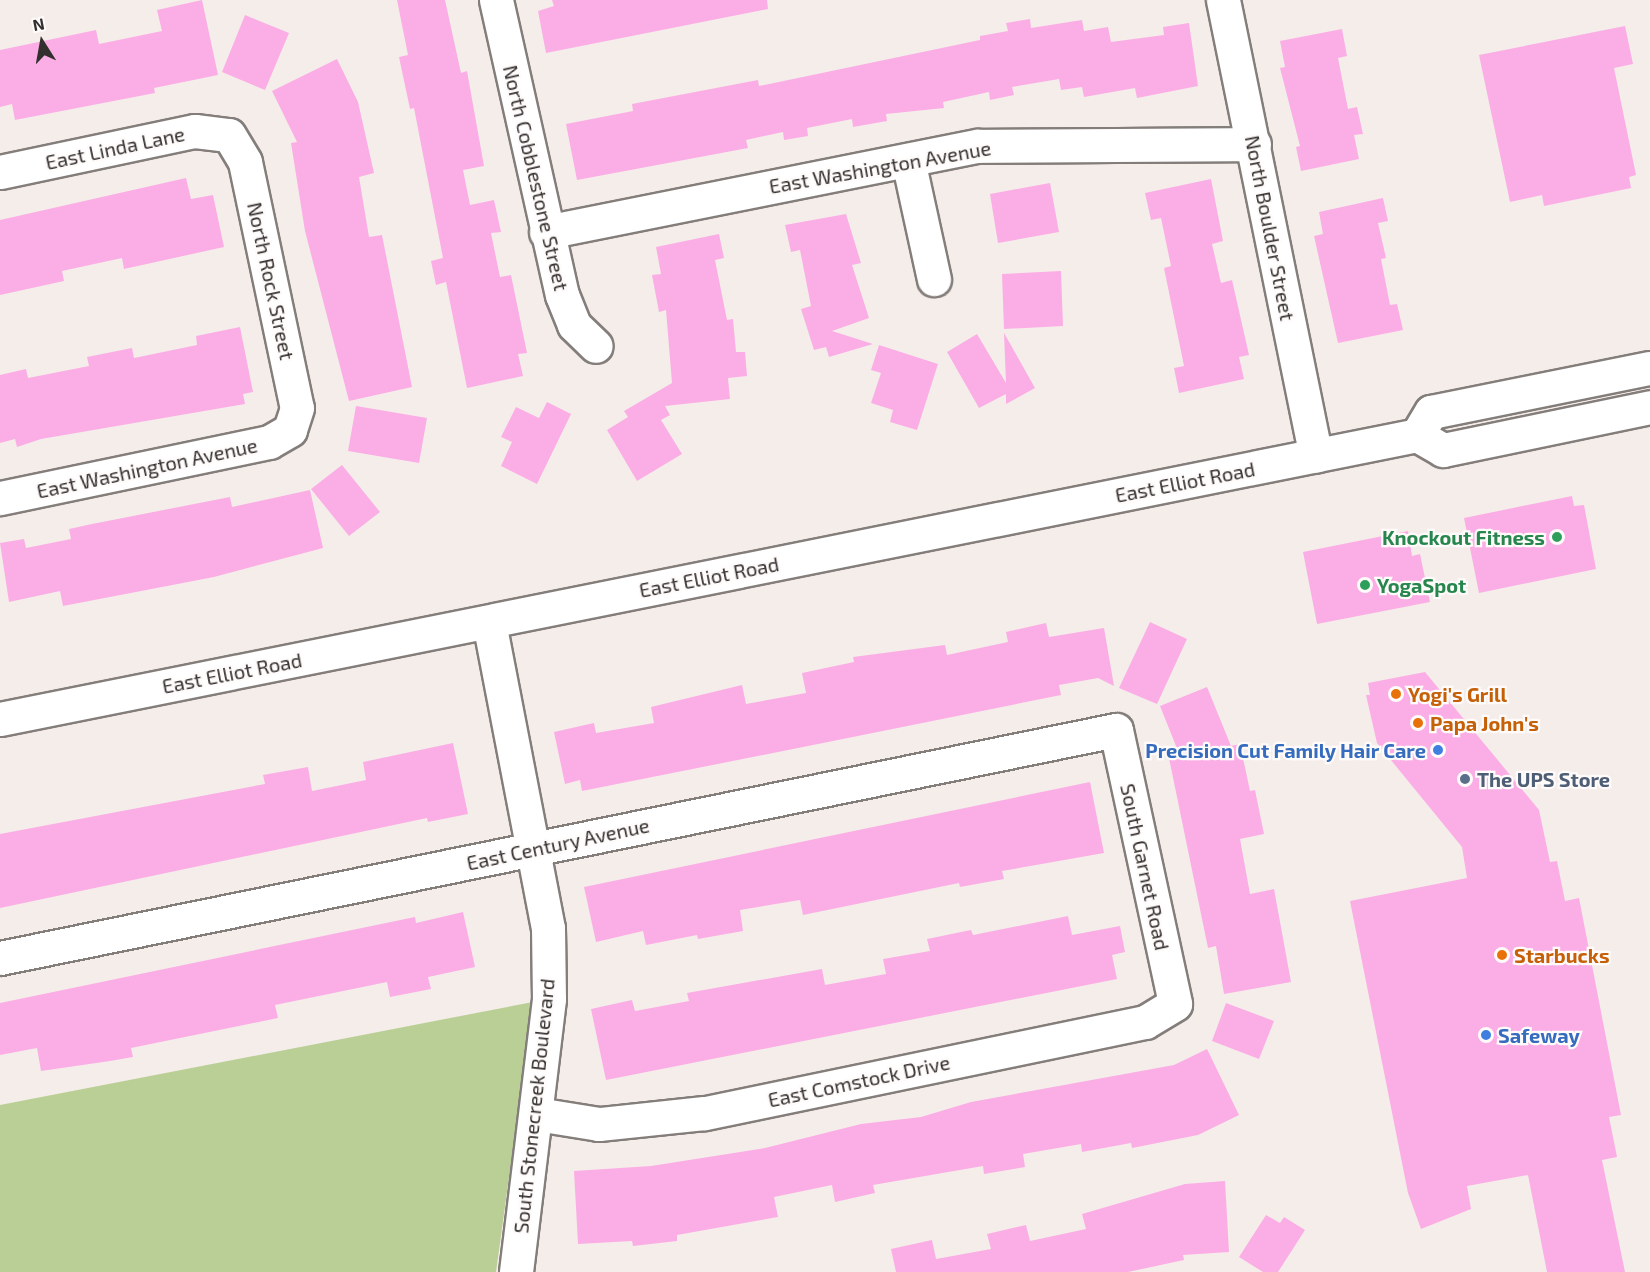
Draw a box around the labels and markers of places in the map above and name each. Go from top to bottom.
place label: Knockout Fitness [1382,525,1545,549]
marker: Knockout Fitness [1550,530,1564,544]
place label: YogaSpot [1377,573,1466,597]
marker: YogaSpot [1358,578,1372,592]
place label: Yogi's Grill [1408,682,1507,706]
marker: Yogi's Grill [1389,687,1403,701]
place label: Papa John's [1430,711,1539,735]
marker: Papa John's [1411,716,1425,730]
place label: Precision Cut Family Hair Care [1144,738,1426,762]
marker: Precision Cut Family Hair Care [1431,743,1445,757]
place label: The UPS Store [1477,767,1610,791]
marker: The UPS Store [1458,772,1472,786]
place label: Starbucks [1514,943,1610,967]
marker: Starbucks [1495,948,1509,962]
place label: Safeway [1498,1023,1580,1047]
marker: Safeway [1479,1028,1493,1042]

